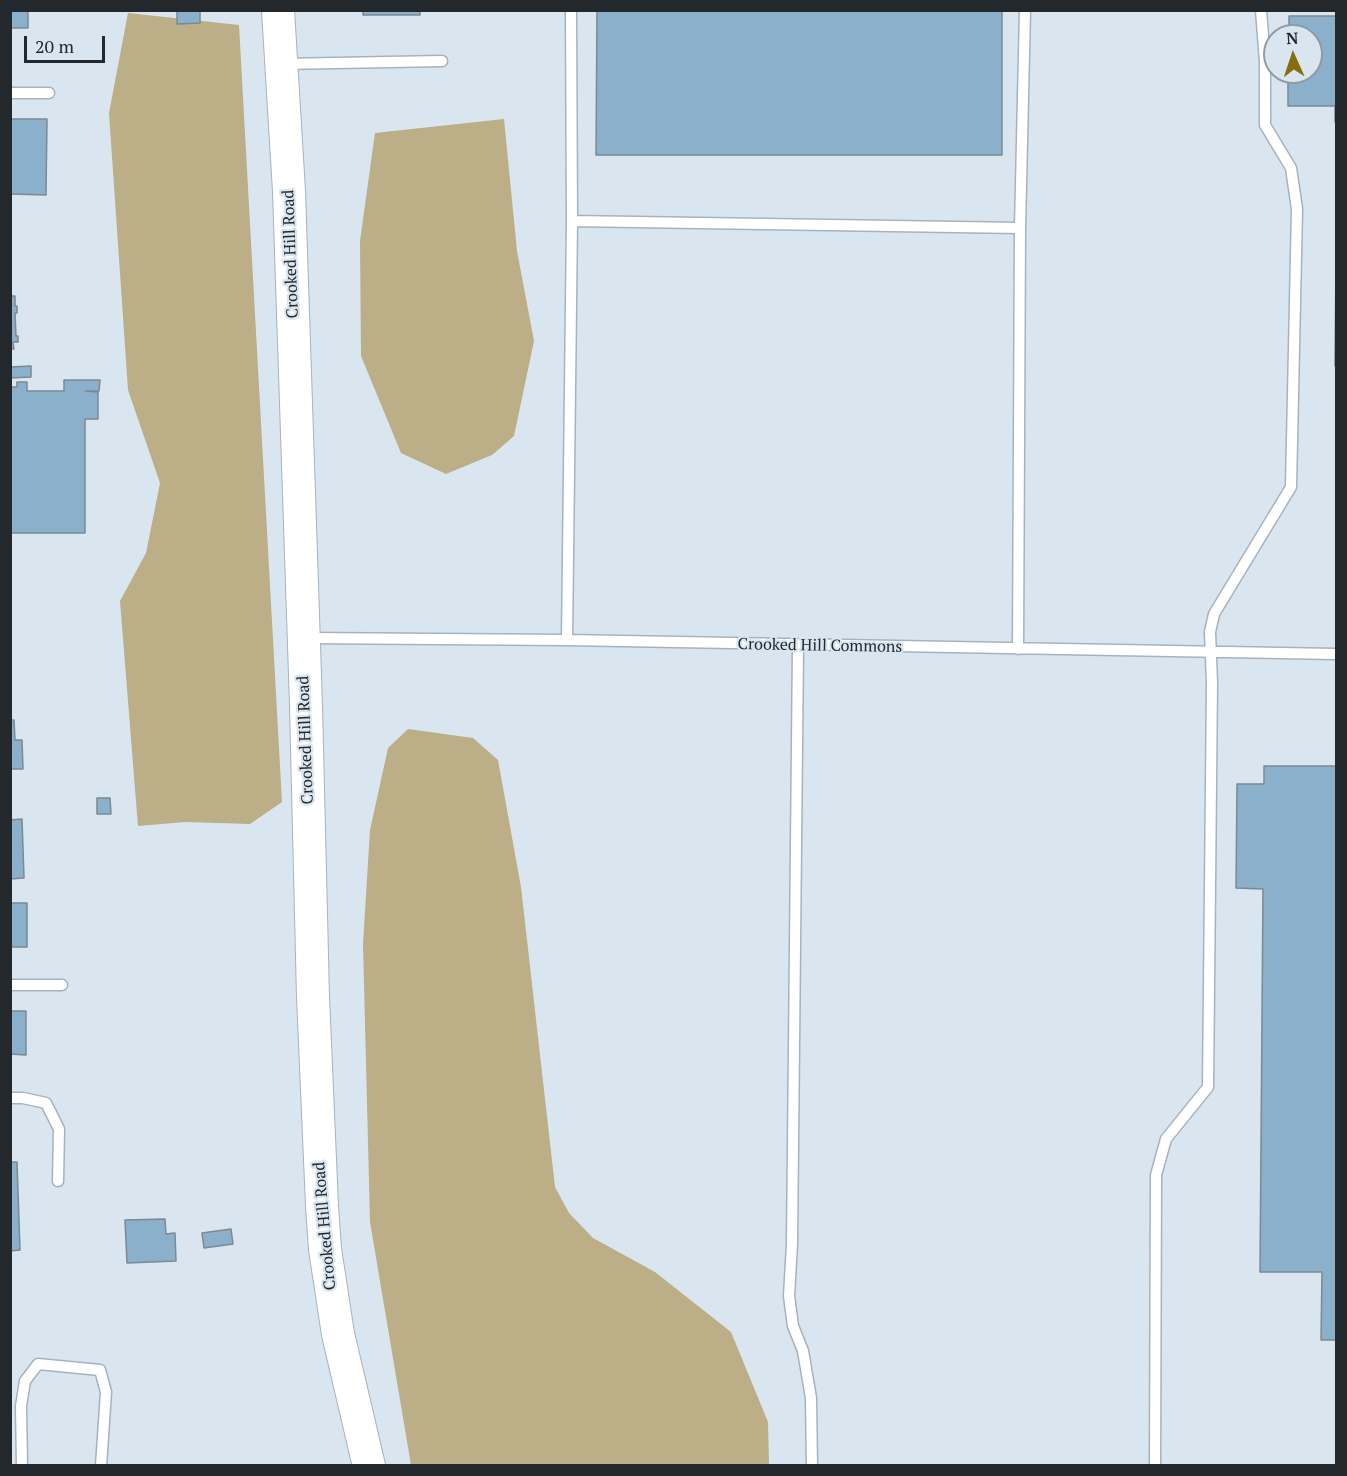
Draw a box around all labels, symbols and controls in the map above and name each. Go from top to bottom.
scale bar [27,24,108,62]
north arrow [1263,24,1323,84]
text: N [1286,27,1299,49]
text: 20 m [35,34,74,58]
street label: Crooked Hill Road [279,189,303,319]
street label: Crooked Hill Commons [738,635,902,657]
street label: Crooked Hill Road [294,675,318,805]
street label: Crooked Hill Road [310,1161,340,1291]

